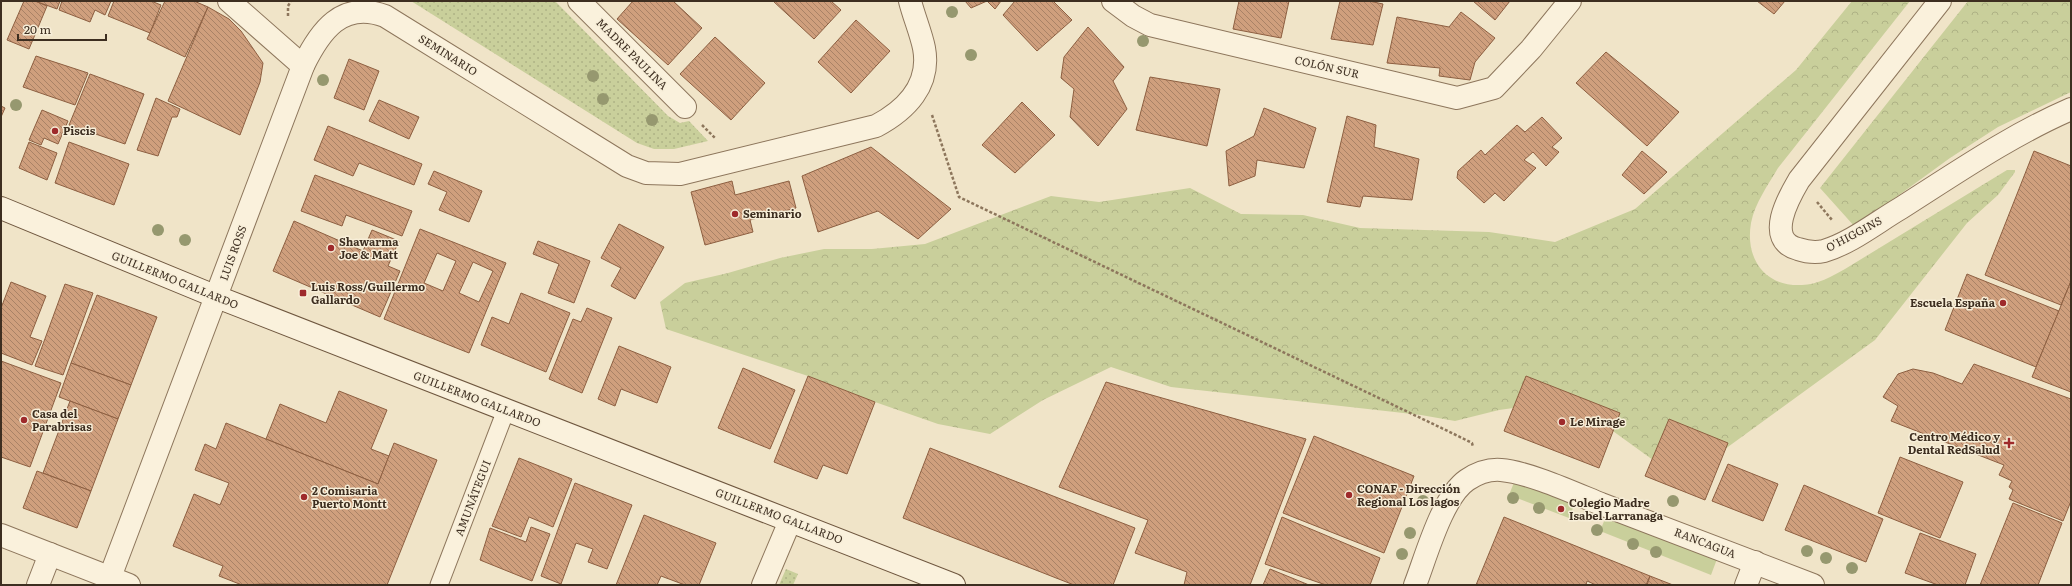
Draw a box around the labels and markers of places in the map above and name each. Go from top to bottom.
place label: Piscis [63,122,96,138]
marker: Piscis [50,126,60,136]
place label: Seminario [743,205,802,221]
marker: Seminario [730,209,740,219]
place label: Shawarma Joe & Matt [339,233,399,262]
marker: Shawarma Joe & Matt [326,243,336,253]
place label: Luis Ross/Guillermo Gallardo [311,278,425,307]
marker: Luis Ross/Guillermo Gallardo [298,288,308,298]
place label: Escuela España [1910,294,1996,310]
marker: Escuela España [1998,298,2008,308]
place label: Casa del Parabrisas [32,405,92,434]
place label: Le Mirage [1570,413,1625,429]
marker: Casa del Parabrisas [19,415,29,425]
marker: Le Mirage [1557,417,1567,427]
place label: Centro Médico y Dental RedSalud [1908,428,2000,457]
marker: Centro Médico y Dental RedSalud [2003,437,2015,449]
place label: CONAF - Dirección Regional Los lagos [1357,480,1461,509]
place label: 2 Comisaria Puerto Montt [312,482,387,511]
marker: CONAF - Dirección Regional Los lagos [1344,490,1354,500]
marker: 2 Comisaria Puerto Montt [299,492,309,502]
place label: Colegio Madre Isabel Larranaga [1569,494,1664,523]
marker: Colegio Madre Isabel Larranaga [1556,504,1566,514]

